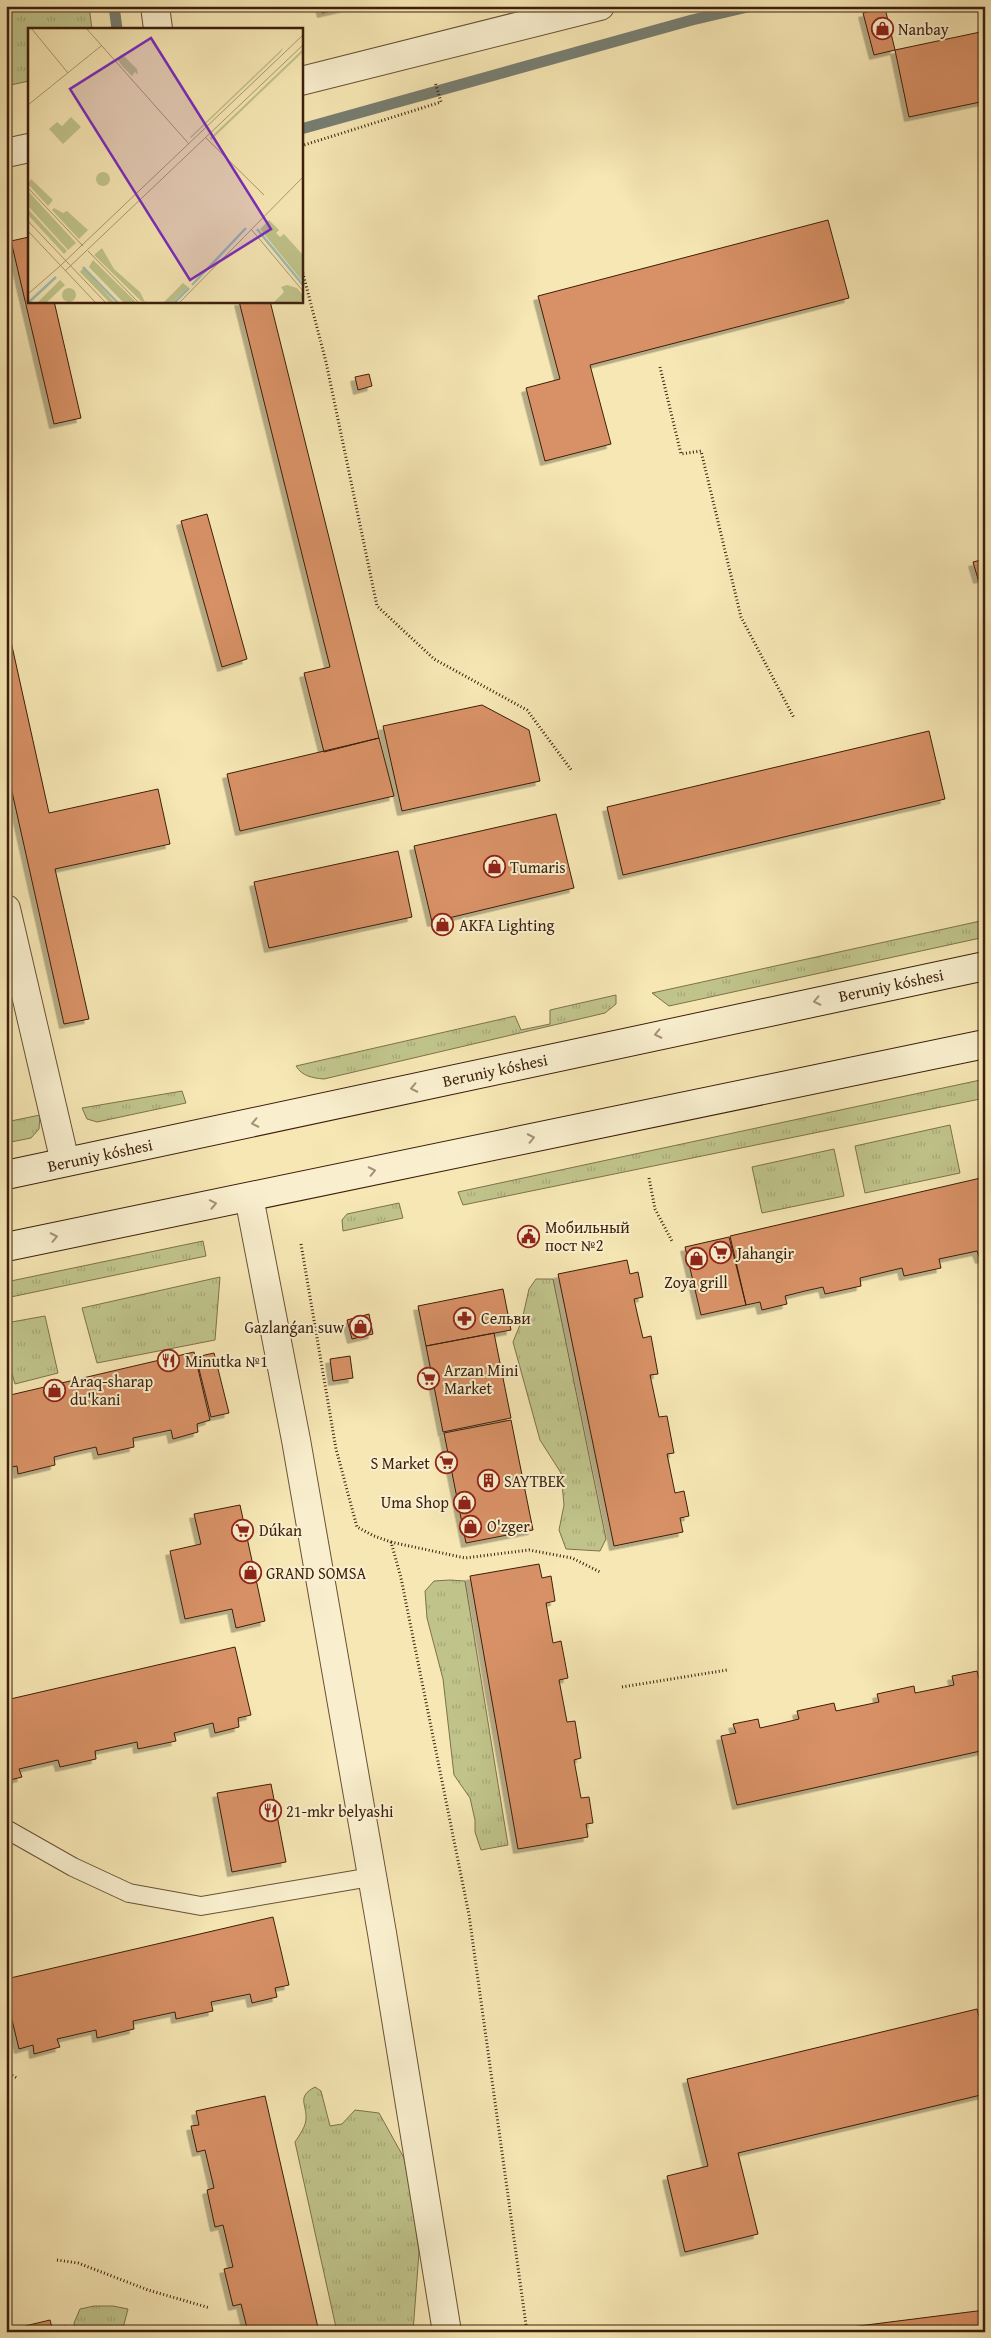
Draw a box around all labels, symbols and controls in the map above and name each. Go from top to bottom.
shop icon: Nanbay [870,17,894,41]
place label: Nanbay [898,17,949,41]
inset map [28,28,302,302]
shop icon: Tumaris [482,855,506,879]
place label: Tumaris [510,855,566,879]
shop icon: AKFA Lighting [431,913,455,937]
place label: AKFA Lighting [459,913,554,937]
street label: Beruniy kóshesi [836,962,946,1008]
one-way arrow [813,995,822,1006]
one-way arrow [654,1029,663,1039]
street label: Beruniy kóshesi [440,1047,550,1093]
one-way arrow [410,1082,418,1093]
one-way arrow [251,1117,260,1127]
street label: Beruniy kóshesi [45,1132,155,1178]
one-way arrow [527,1133,536,1144]
one-way arrow [368,1167,377,1177]
one-way arrow [209,1199,218,1210]
place label: Мобильный пост №2 [545,1215,630,1257]
public building icon: Мобильный пост №2 [517,1224,541,1248]
one-way arrow [50,1232,58,1243]
supermarket icon: Jahangir [709,1241,733,1265]
place label: Jahangir [735,1241,795,1265]
shop icon: Zoya grill [684,1246,708,1270]
place label: Zoya grill [664,1270,728,1294]
pharmacy icon: Сельви [453,1306,477,1330]
place label: Сельви [481,1306,531,1330]
place label: Gazlanǵan suw [245,1315,345,1339]
shop icon: Gazlanǵan suw [348,1315,372,1339]
restaurant icon: Minutka №1 [157,1349,181,1373]
place label: Minutka №1 [185,1349,268,1373]
place label: Arzan Mini Market [444,1358,519,1400]
supermarket icon: Arzan Mini Market [416,1367,440,1391]
place label: Araq-sharap du'kani [70,1369,154,1411]
shop icon: Araq-sharap du'kani [42,1378,66,1402]
place label: S Market [370,1451,430,1475]
supermarket icon: S Market [434,1451,458,1475]
building icon: SAYTBEK [476,1469,500,1493]
place label: SAYTBEK [504,1469,566,1493]
place label: Uma Shop [381,1490,449,1514]
shop icon: Uma Shop [453,1490,477,1514]
shop icon: O'zger [459,1514,483,1538]
place label: O'zger [487,1514,530,1538]
supermarket icon: Dúkan [231,1518,255,1542]
place label: Dúkan [259,1518,302,1542]
shop icon: GRAND SOMSA [238,1561,262,1585]
place label: GRAND SOMSA [266,1561,367,1585]
restaurant icon: 21-mkr belyashi [258,1799,282,1823]
place label: 21-mkr belyashi [286,1799,394,1823]

